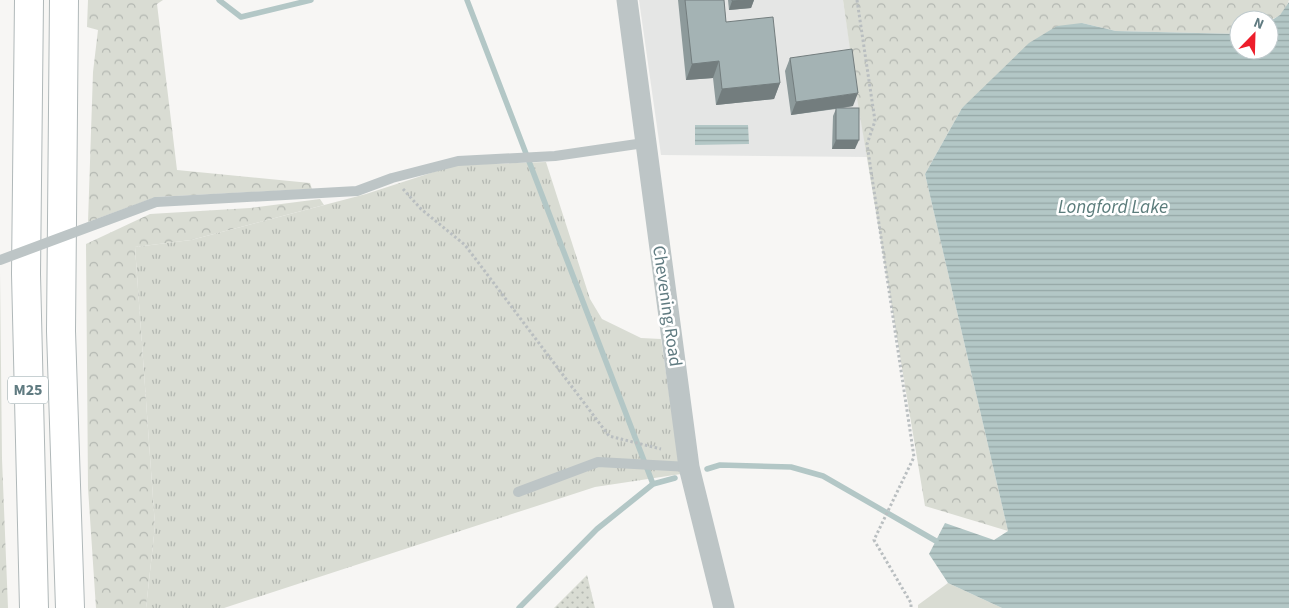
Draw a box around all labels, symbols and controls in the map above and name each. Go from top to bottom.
north arrow [1229,10,1279,60]
text: N [1250,13,1267,35]
water label: Longford Lake [1058,194,1168,221]
street label: Chevening Road [646,244,688,368]
road number: M25 [8,376,48,404]

